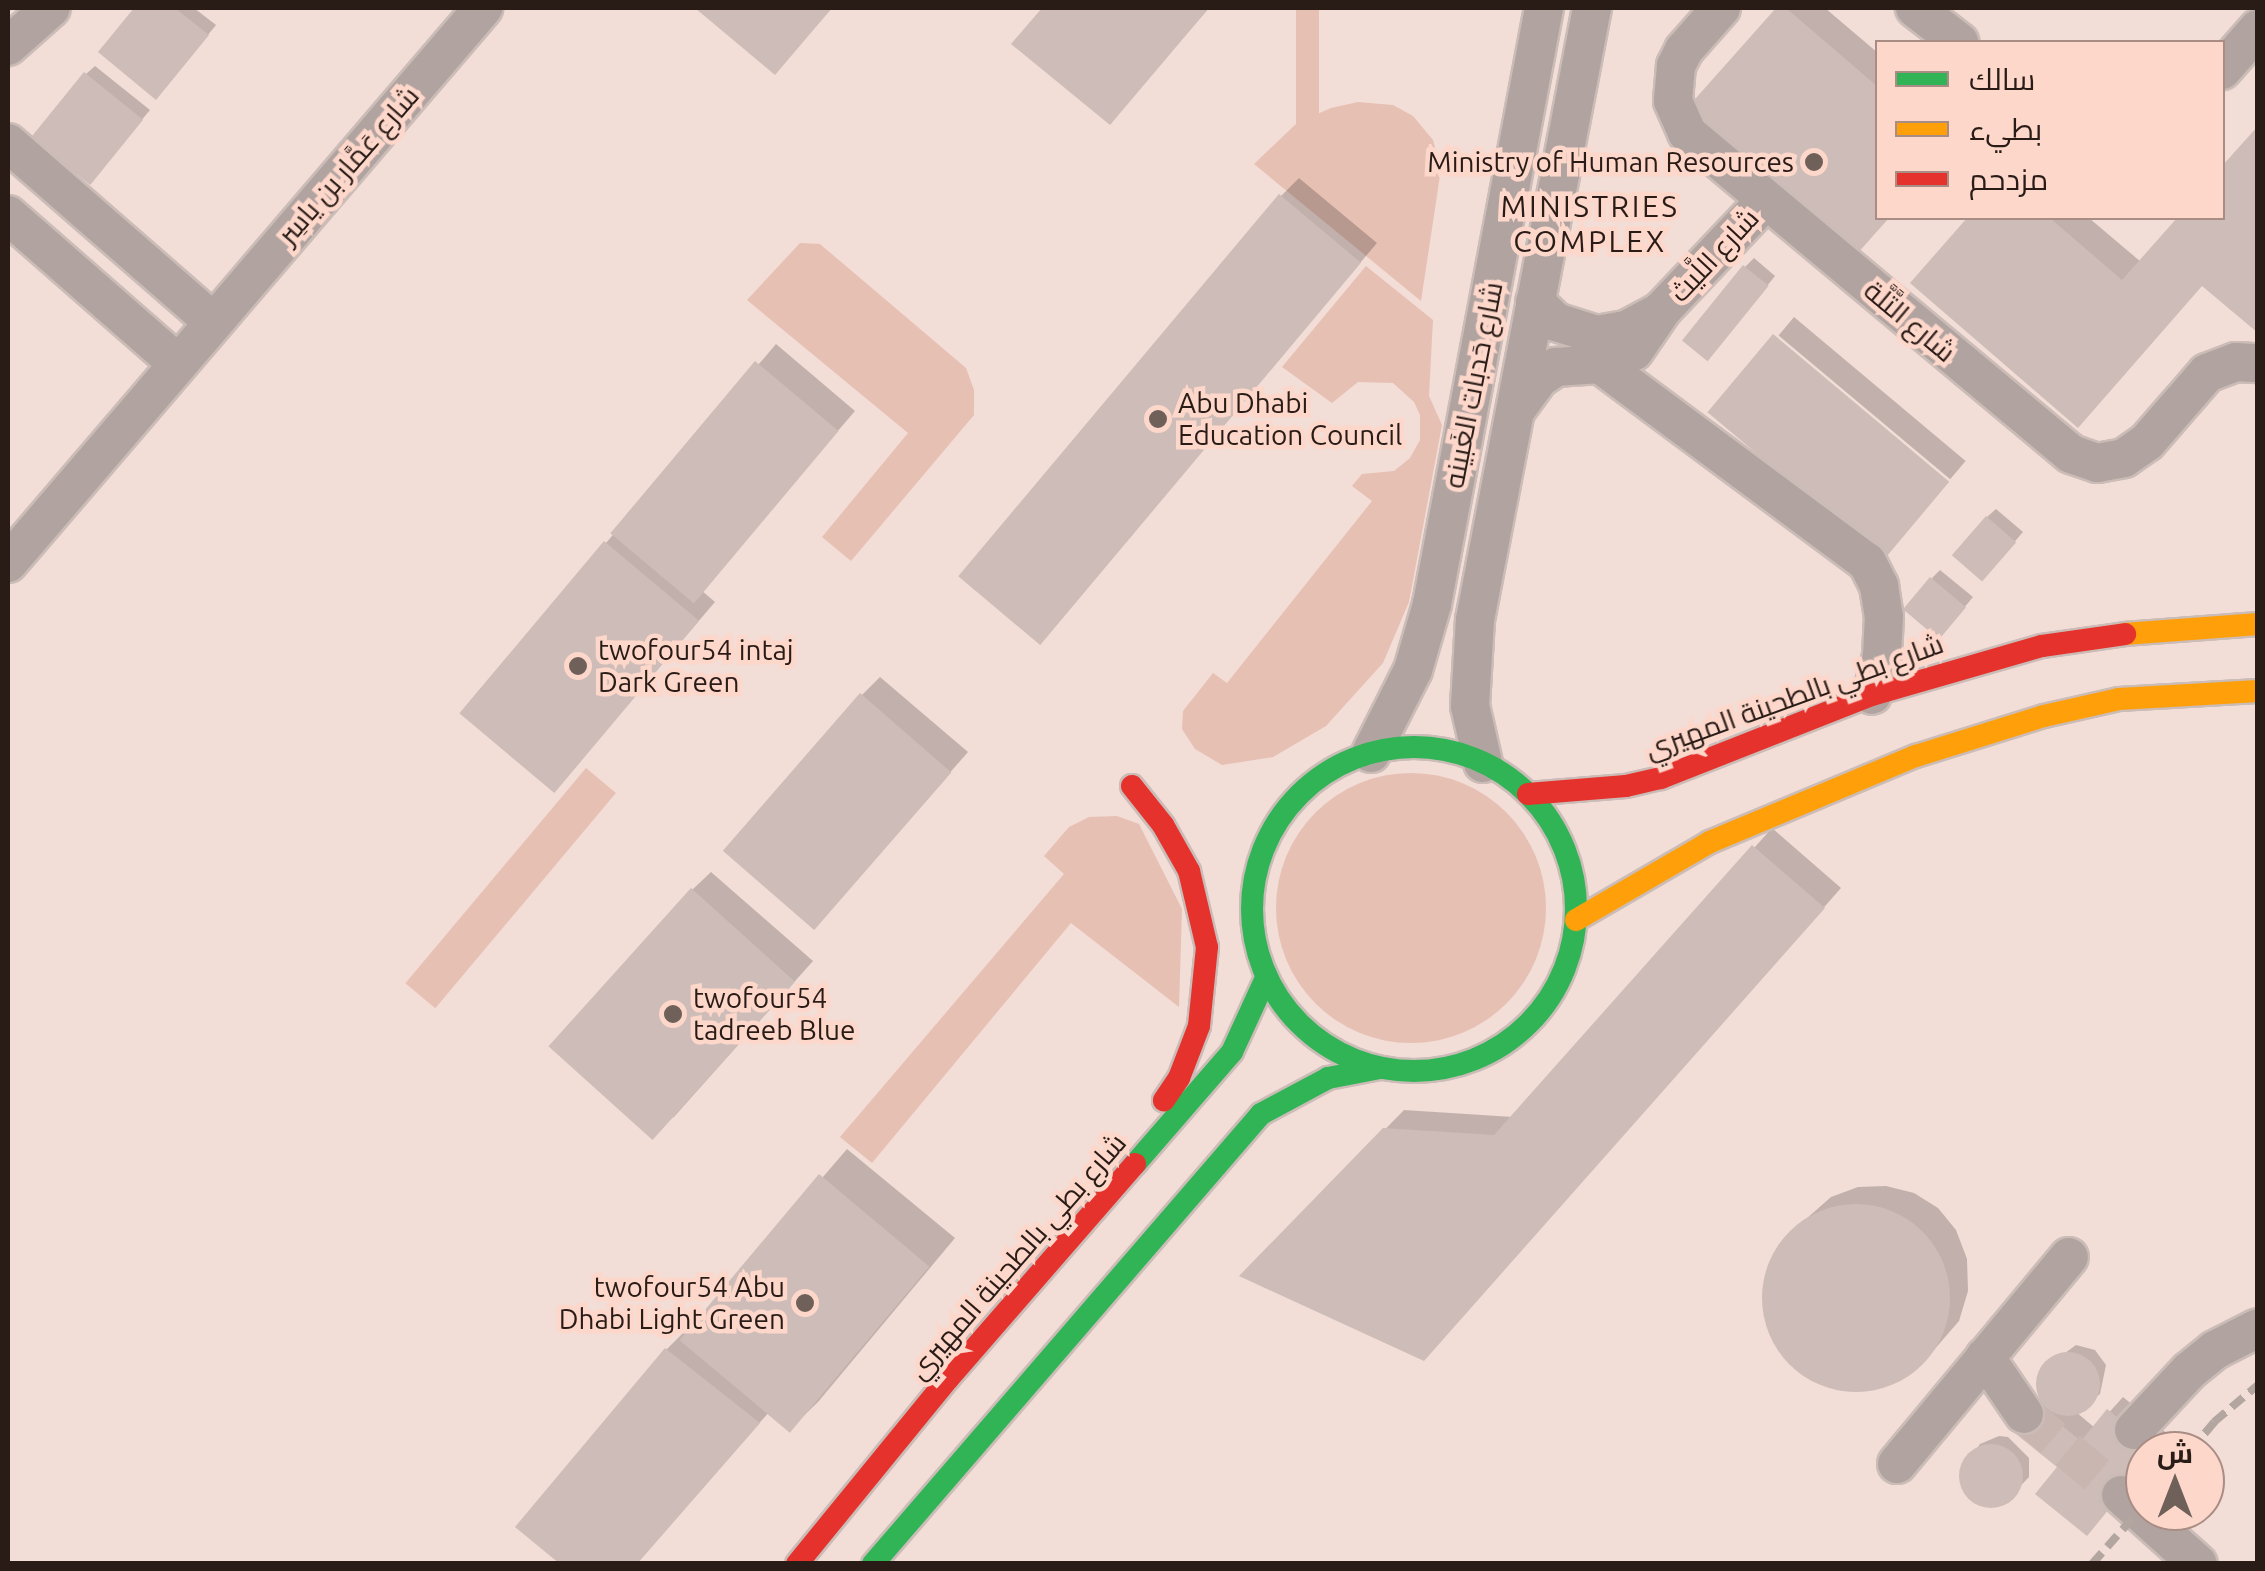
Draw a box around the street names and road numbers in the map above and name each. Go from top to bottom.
street label: شارع عَمَّار بن ياسِر [270,79,426,251]
street label: شارع اللَّيث [1662,201,1766,309]
street label: شارع التَّلَّة [1857,273,1963,369]
street label: شارع حَدبات الغَبينه [1437,279,1509,491]
street label: شارع بطي بالطحينة المهيري [1640,626,1948,766]
street label: شارع بطي بالطحينة المهيري [901,1126,1133,1386]

